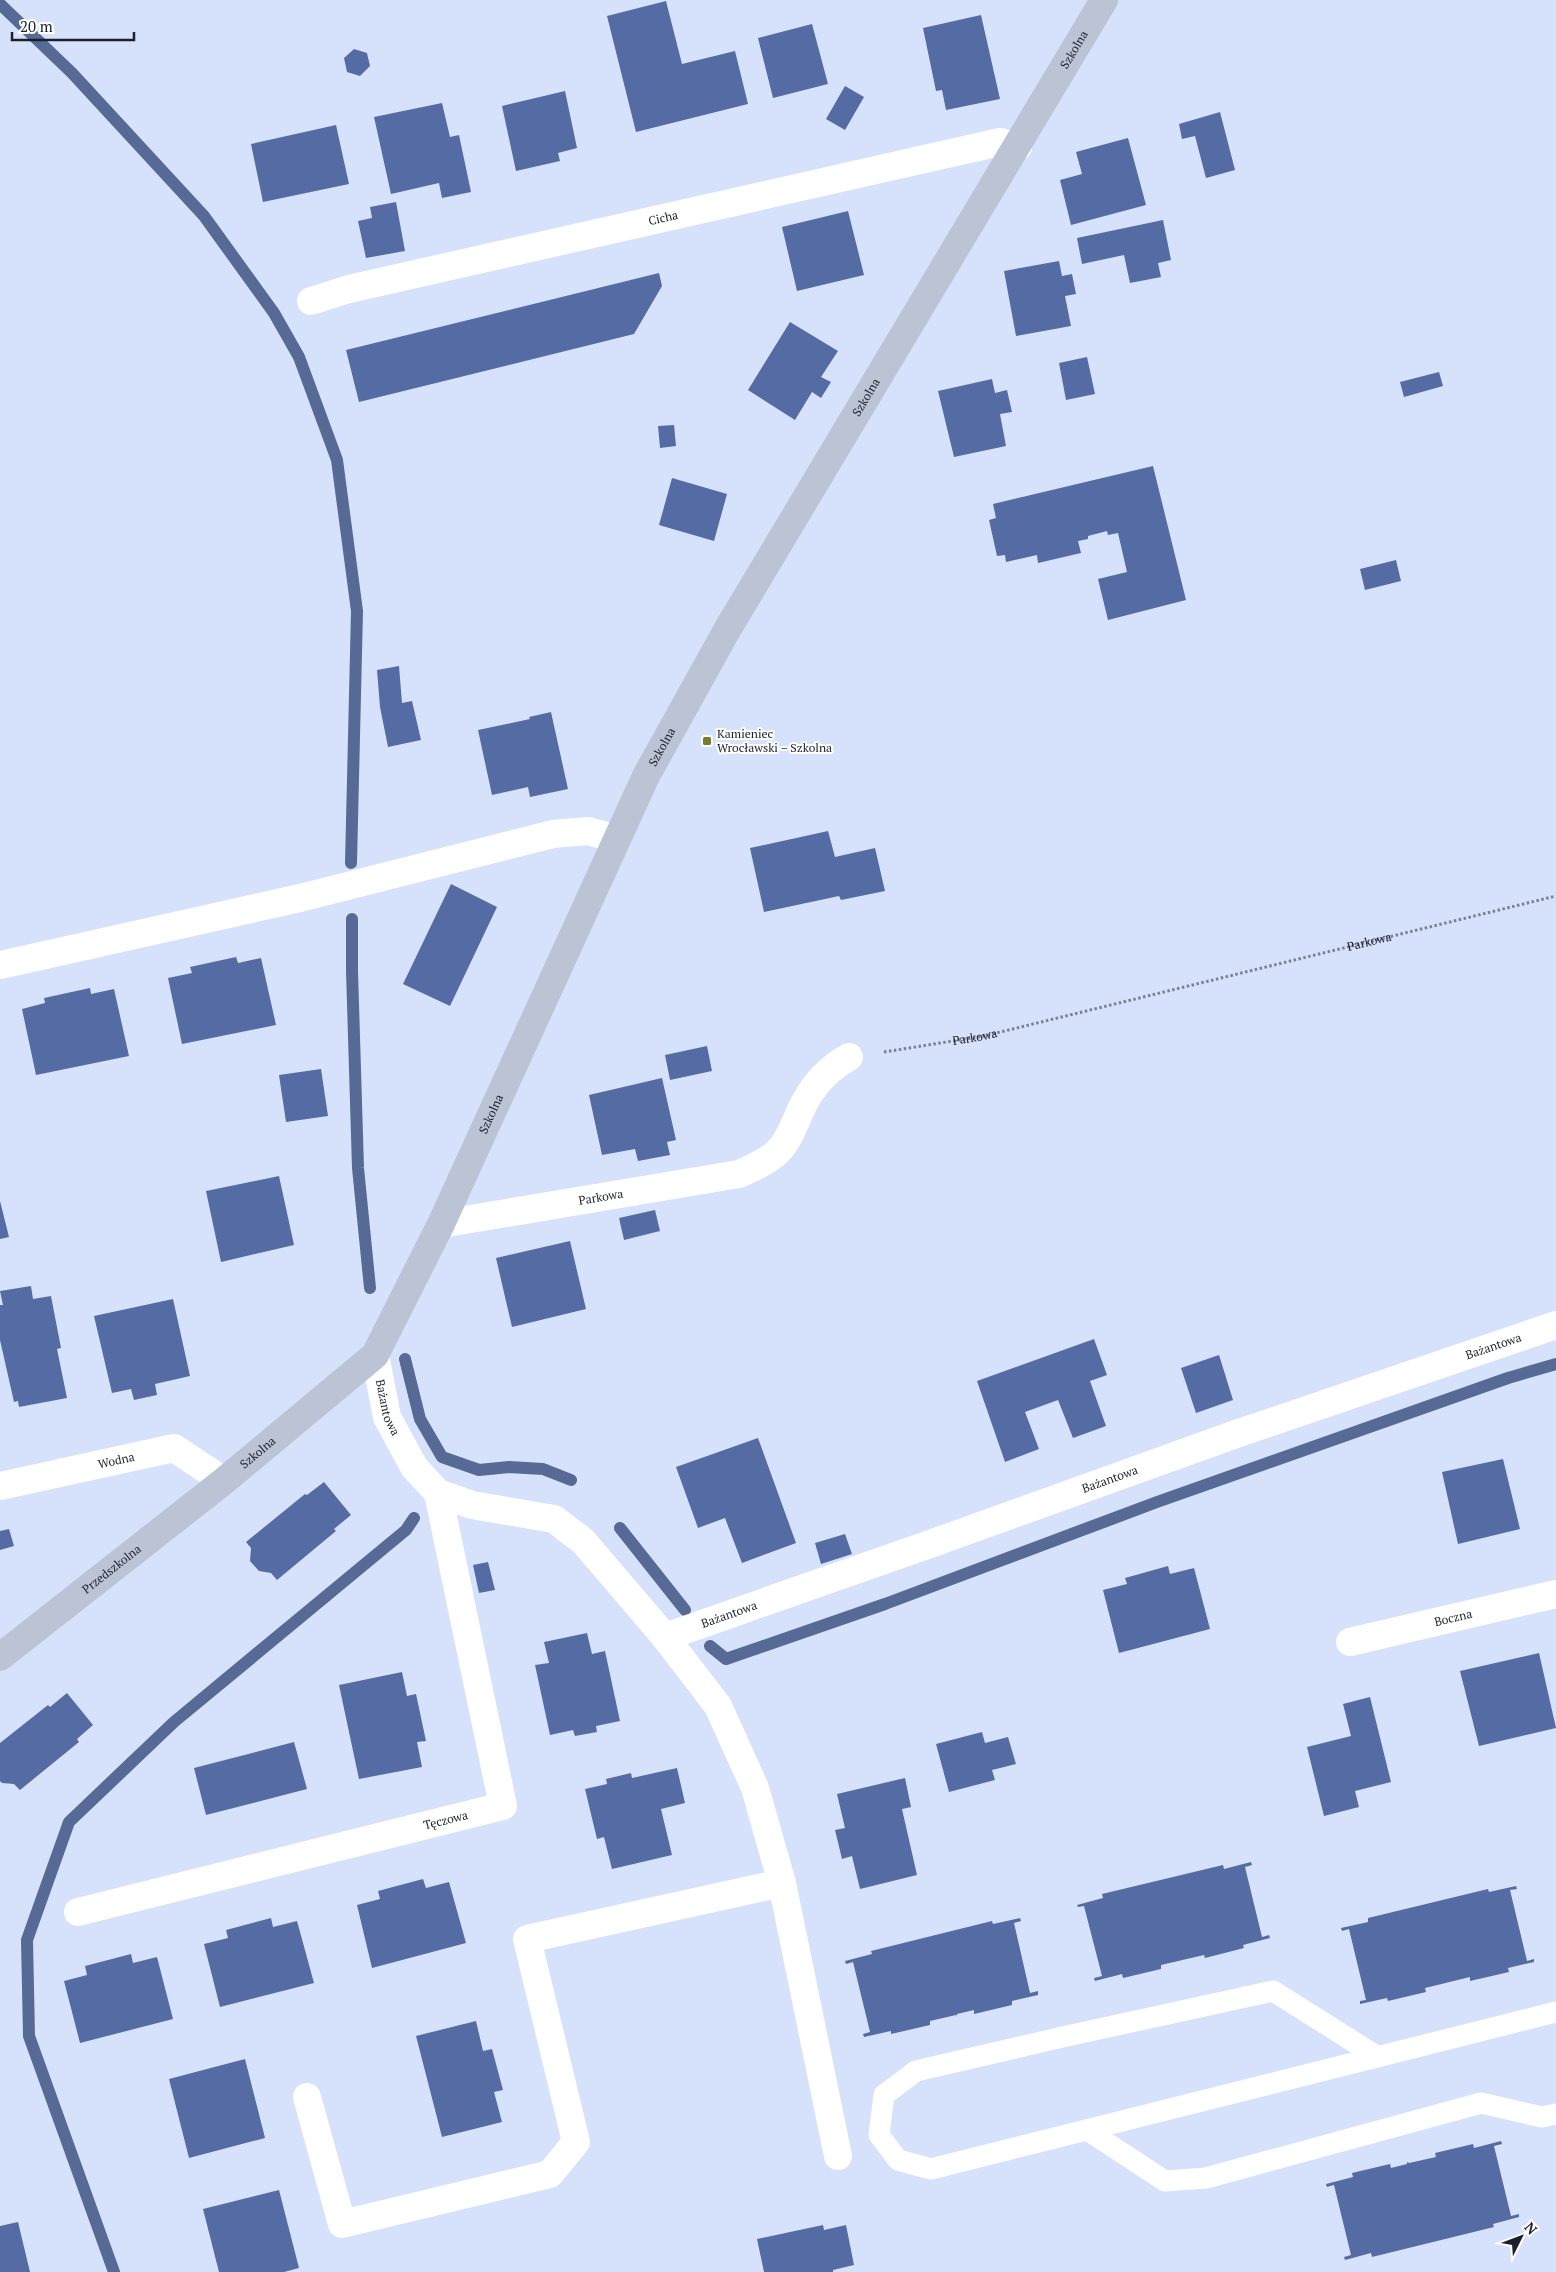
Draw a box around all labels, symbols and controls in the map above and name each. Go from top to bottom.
scale bar [12,10,135,42]
text: 20 m [20,16,53,36]
street label: Szkolna [1057,28,1091,71]
street label: Cicha [647,207,679,228]
street label: Szkolna [849,375,883,419]
street label: Szkolna [645,725,678,769]
place label: Kamieniec Wrocławski – Szkolna [717,726,832,755]
marker: Kamieniec Wrocławski – Szkolna [701,735,713,747]
street label: Parkowa [1346,929,1393,954]
street label: Parkowa [951,1025,999,1048]
street label: Szkolna [475,1092,506,1136]
street label: Parkowa [577,1186,624,1208]
street label: Bażantowa [1463,1329,1523,1362]
street label: Bażantowa [373,1378,404,1438]
street label: Szkolna [237,1433,278,1472]
street label: Wodna [97,1449,136,1471]
street label: Bażantowa [1080,1462,1140,1496]
street label: Przedszkolna [79,1541,144,1597]
street label: Bażantowa [699,1597,759,1631]
street label: Boczna [1433,1606,1474,1629]
street label: Tęczowa [422,1807,469,1833]
north arrow [1496,2212,1546,2262]
text: N [1520,2218,1542,2239]

